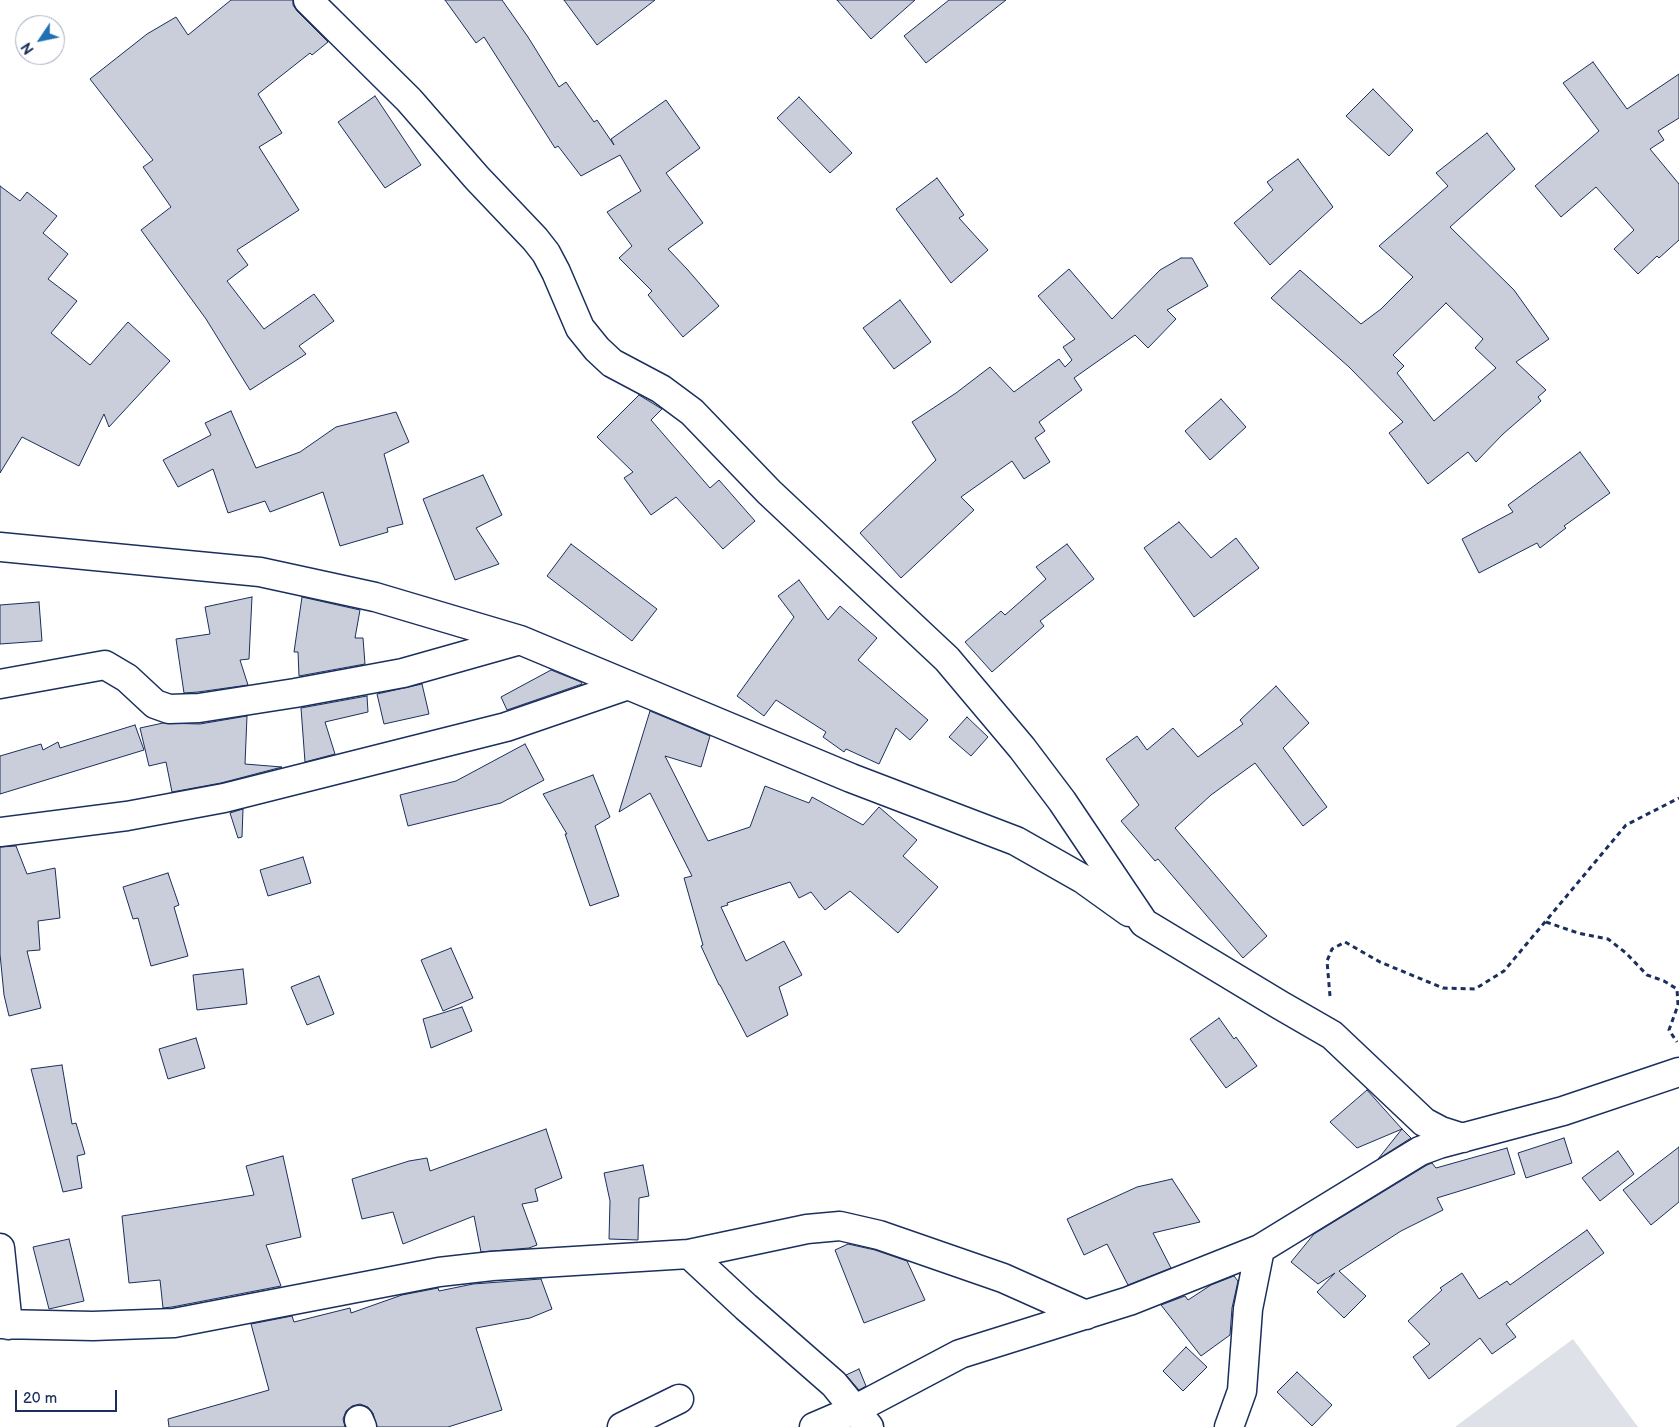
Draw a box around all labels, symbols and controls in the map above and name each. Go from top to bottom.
north arrow [15,15,65,65]
text: N [18,39,38,57]
scale bar [18,1380,120,1412]
text: 20 m [23,1389,57,1408]

